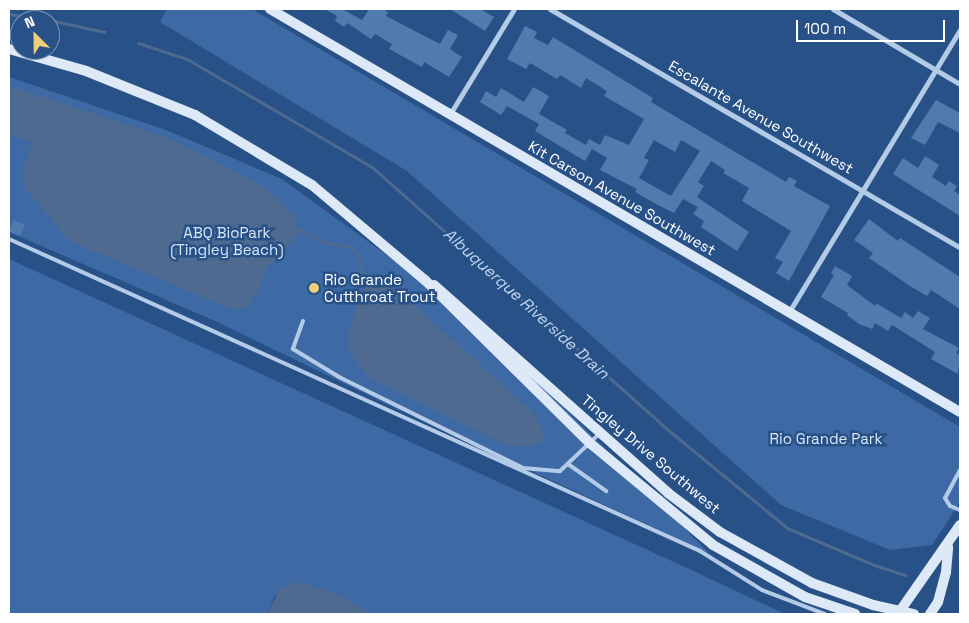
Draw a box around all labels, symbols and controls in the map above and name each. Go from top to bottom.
north arrow [10,10,60,60]
scale bar [799,10,948,42]
text: N [22,12,37,32]
text: 100 m [804,19,846,38]
street label: Escalante Avenue Southwest [665,57,857,177]
street label: Kit Carson Avenue Southwest [525,137,719,259]
park label: ABQ BioPark (Tingley Beach) [170,223,284,258]
water label: Albuquerque Riverside Drain [439,225,613,383]
place label: Rio Grande Cutthroat Trout [324,270,436,305]
marker: Rio Grande Cutthroat Trout [308,282,320,294]
street label: Tingley Drive Southwest [578,391,724,517]
park label: Rio Grande Park [770,430,882,448]

